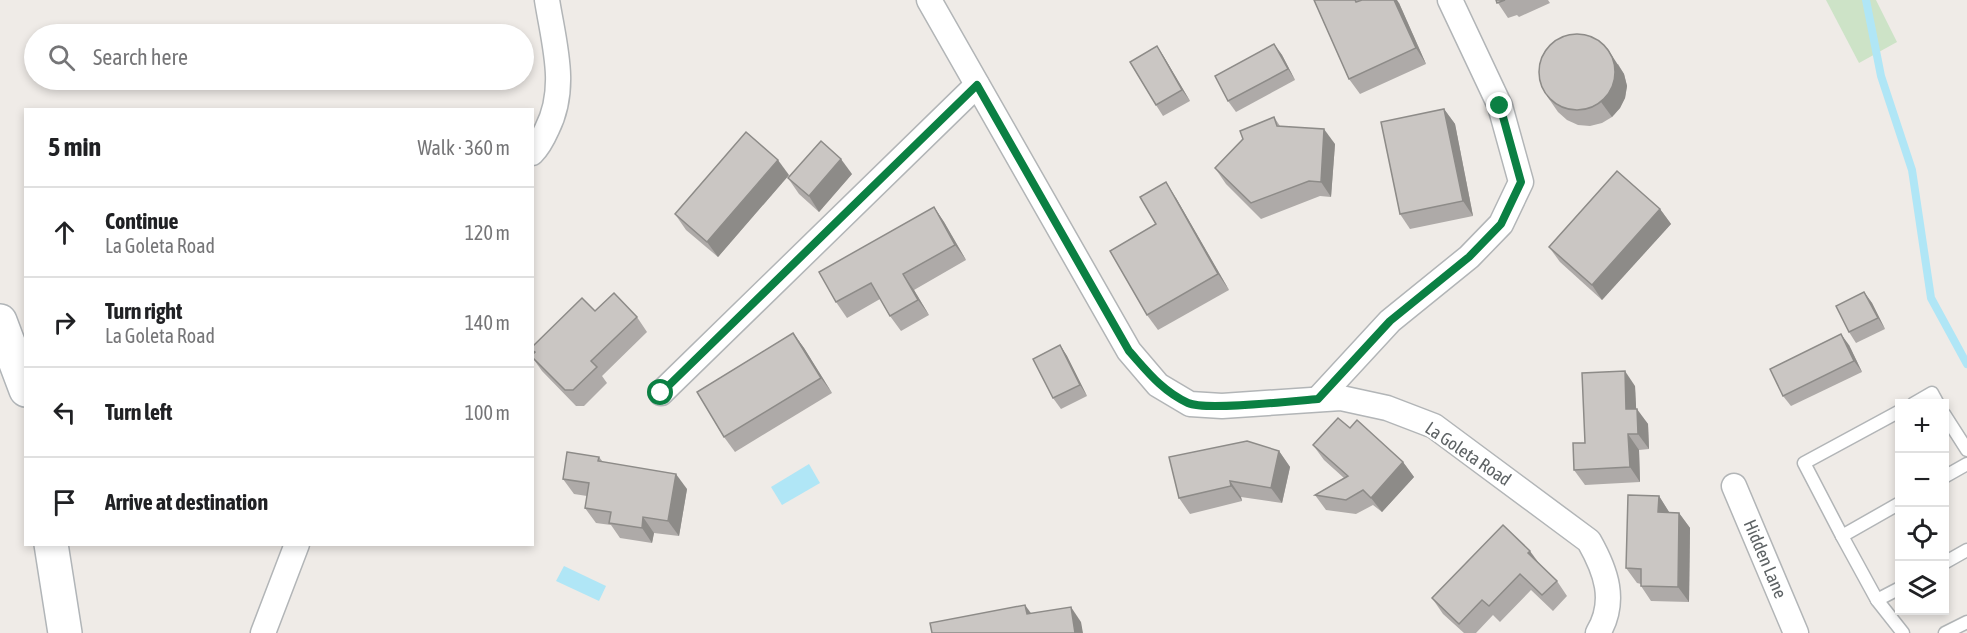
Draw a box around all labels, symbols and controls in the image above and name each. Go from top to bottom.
search box [24,24,534,90]
icon: search [45,41,78,74]
text: Search here [93,44,188,70]
route end [1486,92,1512,118]
text: 5 min [48,132,101,162]
text: Walk · 360 m [418,136,510,159]
text: Continue [105,208,179,234]
icon: ahead [48,216,81,249]
text: 120 m [465,221,510,244]
text: La Goleta Road [105,234,215,257]
text: Turn right [105,298,182,324]
icon: right [48,306,81,339]
text: 140 m [465,311,510,334]
text: La Goleta Road [105,324,215,347]
route start [647,379,673,405]
icon: left [48,396,81,429]
text: Turn left [105,399,172,425]
map controls [1895,399,1949,615]
button: + [1895,399,1949,453]
text: 100 m [465,401,510,424]
street label: La Goleta Road [1421,417,1515,490]
button: − [1895,453,1949,507]
icon: arrive [48,486,81,519]
text: Arrive at destination [105,489,268,515]
button: locate [1895,507,1949,561]
street label: Hidden Lane [1740,516,1791,601]
button: layers [1895,561,1949,615]

